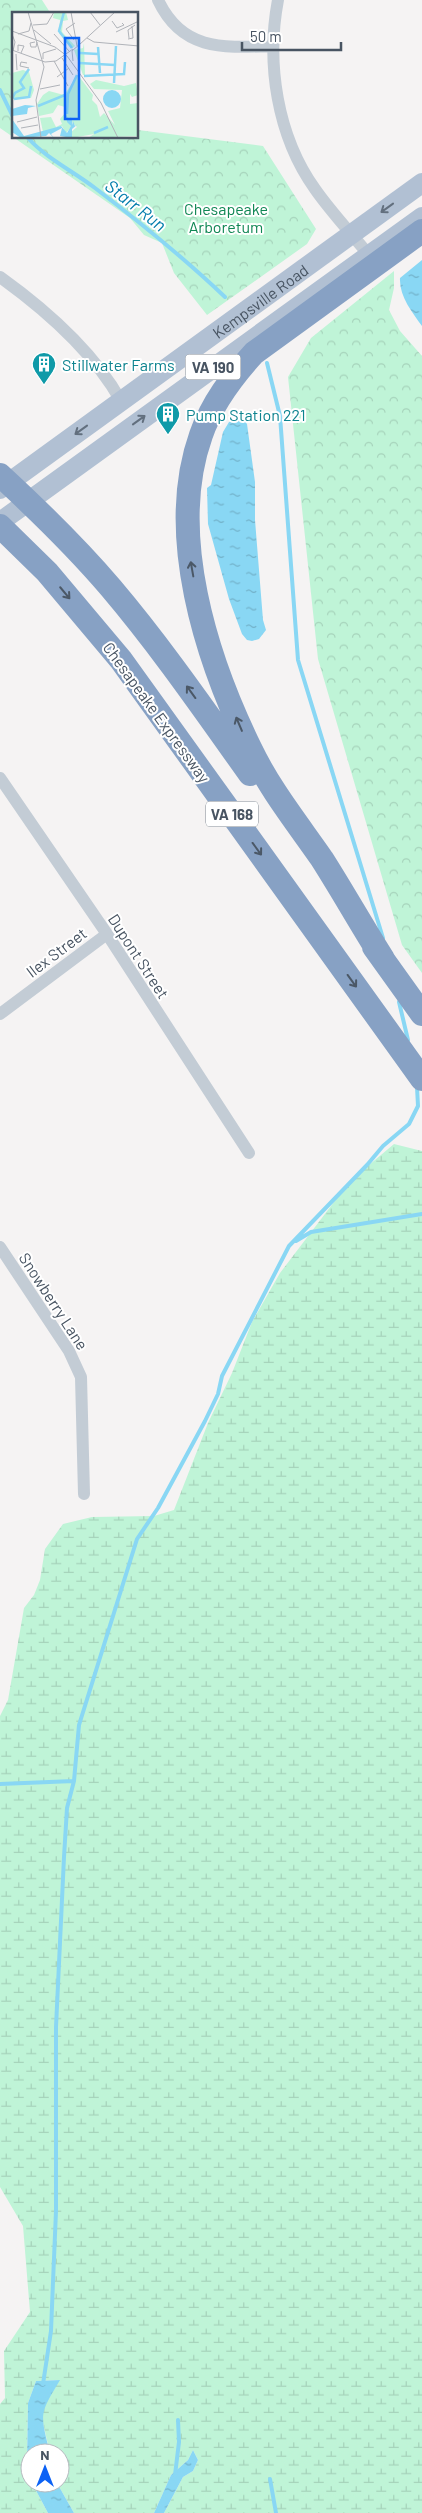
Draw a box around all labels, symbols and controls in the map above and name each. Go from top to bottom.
inset map [12,12,139,139]
scale bar [242,20,341,52]
text: 50 m [250,27,282,45]
water label: Starr Run [101,174,171,236]
park label: Chesapeake Arboretum [184,199,268,236]
one-way arrow [380,203,394,213]
street label: Kempsville Road [208,260,311,342]
building icon: Stillwater Farms [31,351,57,385]
road number: VA 190 [186,354,240,380]
place label: Stillwater Farms [62,355,175,374]
building icon: Pump Station 221 [155,401,181,435]
place label: Pump Station 221 [186,405,306,424]
one-way arrow [132,415,146,425]
one-way arrow [75,424,88,435]
one-way arrow [187,561,197,577]
one-way arrow [59,587,71,600]
street label: Chesapeake Expressway [100,638,215,786]
one-way arrow [186,685,196,699]
one-way arrow [234,717,244,732]
road number: VA 168 [206,802,258,826]
one-way arrow [252,842,262,856]
street label: Dupont Street [105,910,173,1002]
street label: Ilex Street [22,923,90,981]
one-way arrow [346,974,357,987]
street label: Snowberry Lane [16,1249,92,1353]
north arrow [20,2443,70,2493]
text: N [40,2446,50,2463]

